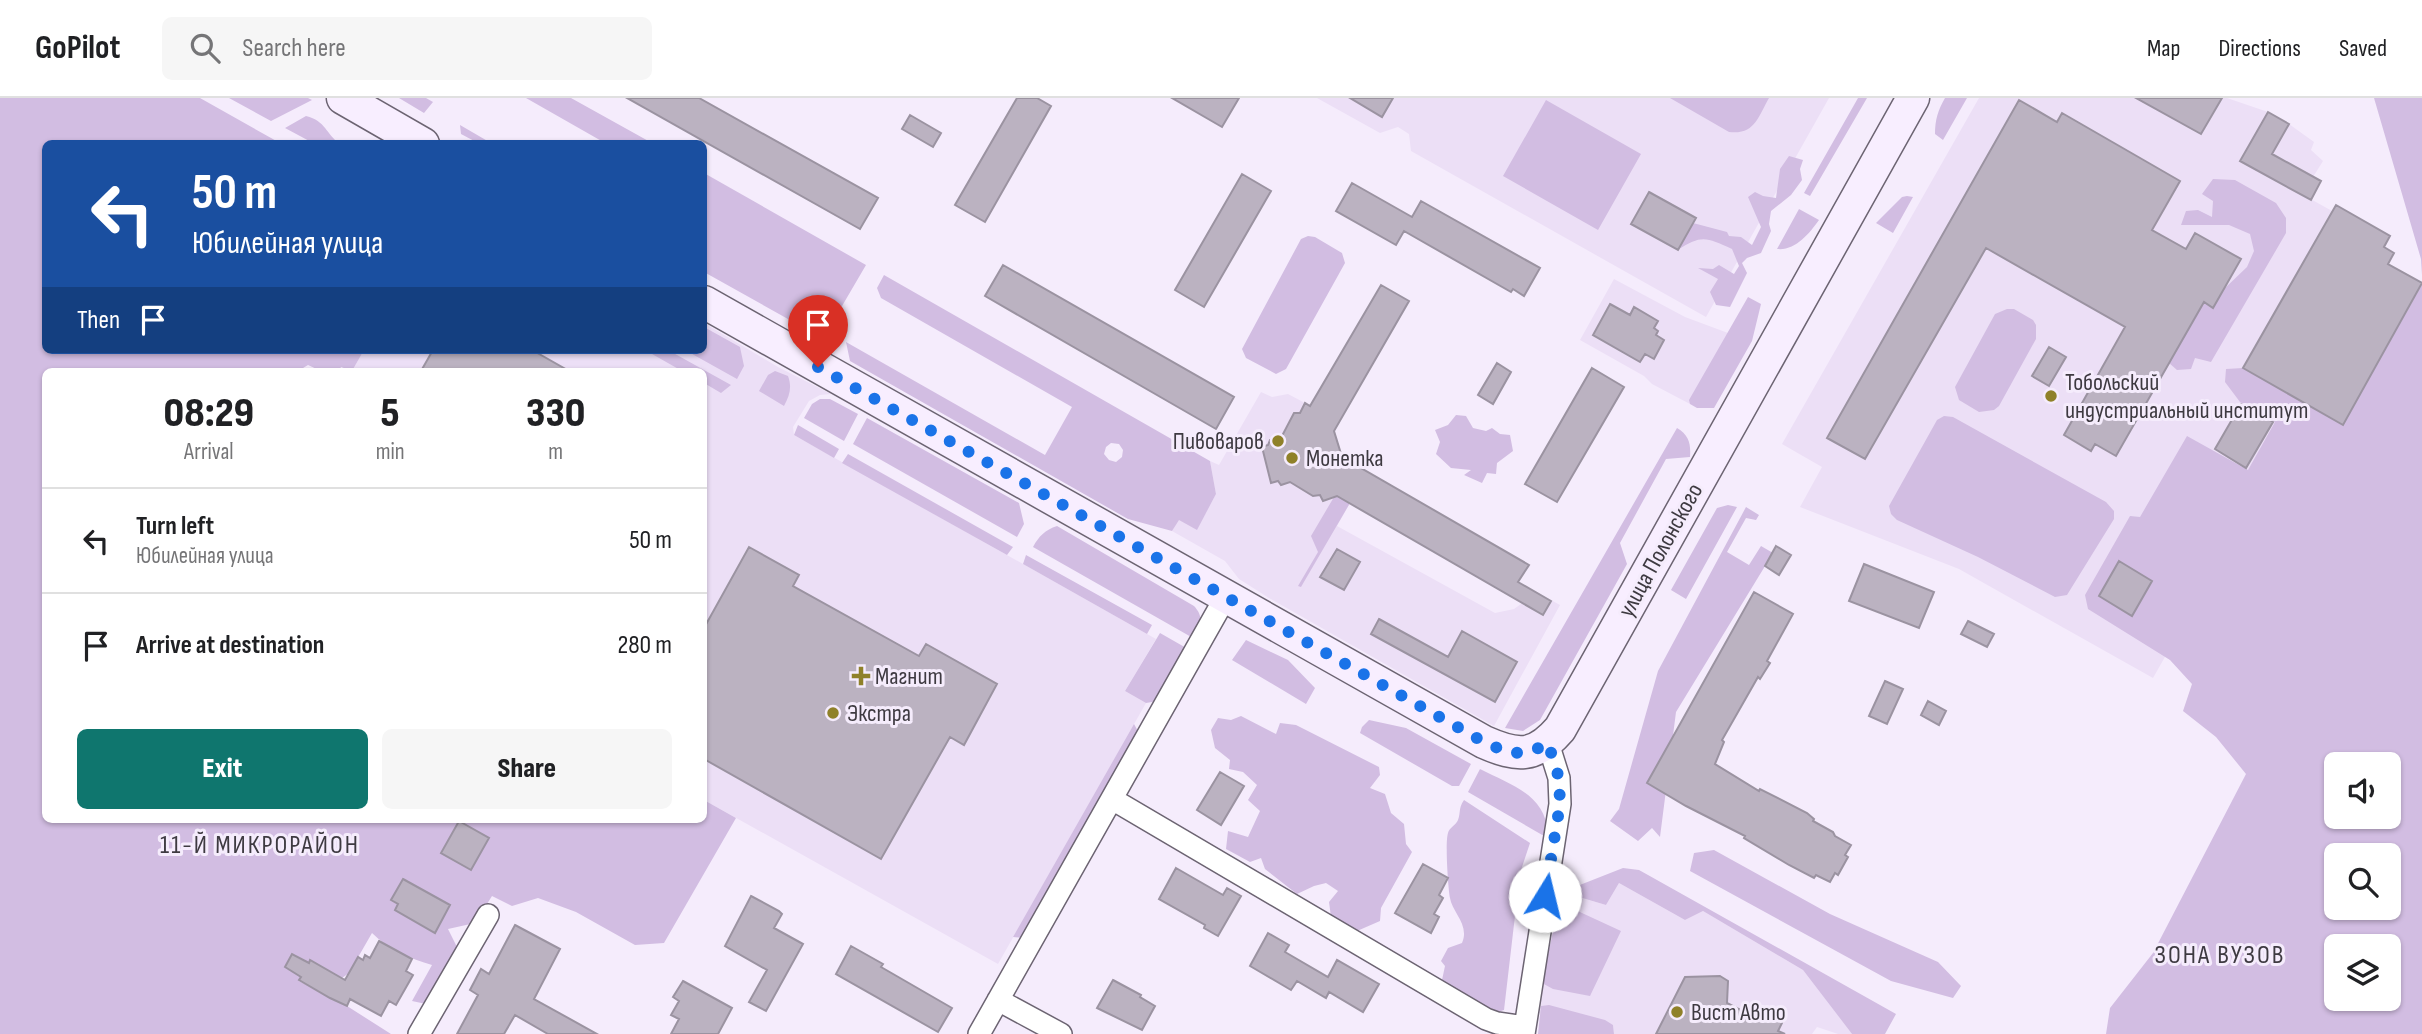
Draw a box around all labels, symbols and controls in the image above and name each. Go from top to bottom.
search box [162,17,652,80]
text: GoPilot [35,28,120,68]
icon: search [186,29,224,67]
text: Search here [242,33,346,64]
text: Map [2147,34,2180,63]
text: Directions [2218,34,2301,63]
text: Saved [2339,34,2387,63]
text: 50 m [192,164,277,223]
icon: left [77,168,168,259]
text: Юбилейная улица [192,224,383,263]
pin [788,295,848,367]
icon: arrive [134,301,172,339]
text: Then [77,305,120,336]
icon: arrive [799,306,837,344]
place label: Тобольский индустриальный институт [2065,368,2308,425]
text: 08:29 [164,388,254,439]
text: 5 [381,388,400,439]
text: 330 [526,388,585,439]
marker: Тобольский индустриальный институт [2043,388,2059,404]
place label: Пивоваров [1173,427,1264,456]
marker: Пивоваров [1270,433,1286,449]
text: Arrival [184,438,234,466]
text: min [376,438,405,466]
text: m [548,438,563,466]
place label: Монетка [1306,444,1384,473]
marker: Монетка [1284,450,1300,466]
street label: улица Полонского [1612,478,1709,622]
text: Turn left [136,511,214,542]
icon: left [77,522,115,560]
text: 50 m [629,525,672,556]
text: Юбилейная улица [136,542,274,570]
icon: arrive [77,627,115,665]
text: Arrive at destination [136,630,324,661]
text: 280 m [617,630,672,661]
place label: Магнит [875,662,943,691]
marker: Магнит [853,668,869,684]
place label: Экстра [847,699,911,728]
marker: Экстра [825,705,841,721]
button: Exit [77,729,368,809]
button: Share [382,729,672,809]
map controls [2324,752,2401,1011]
button: sound [2324,752,2401,829]
district label: 11-Й МИКРОРАЙОН [160,830,360,861]
button: search [2324,843,2401,920]
position arrow [1508,859,1582,933]
button: layers [2324,934,2401,1011]
district label: ЗОНА ВУЗОВ [2155,940,2285,971]
place label: Вист Авто [1691,998,1786,1027]
marker: Вист Авто [1669,1004,1685,1020]

